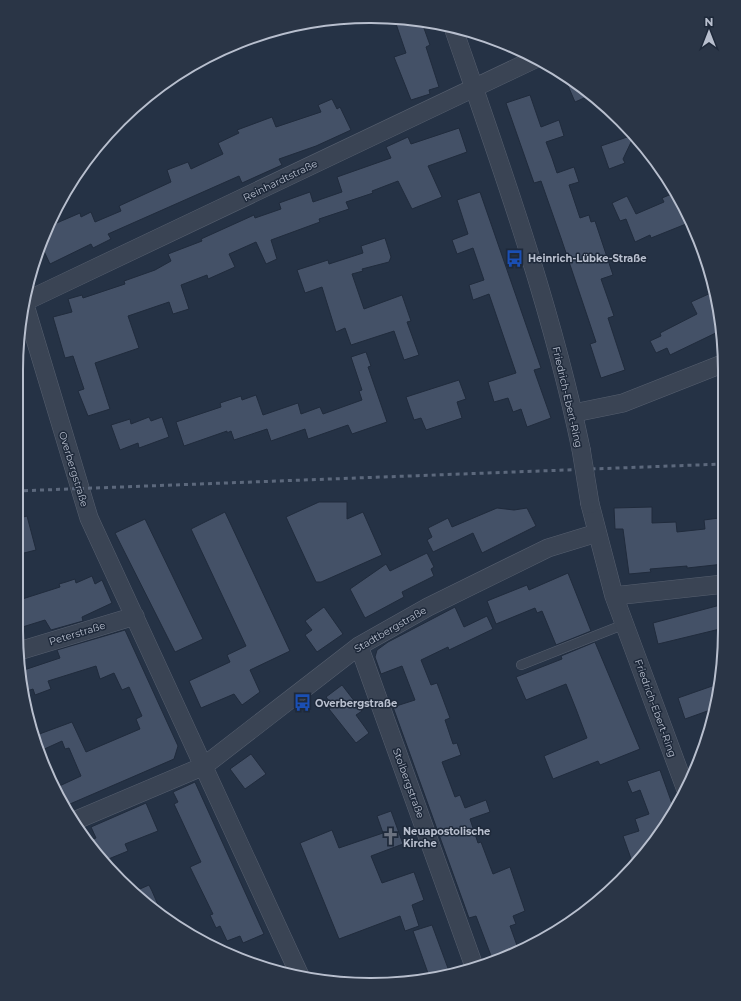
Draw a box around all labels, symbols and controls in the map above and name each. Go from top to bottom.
north arrow [689,12,729,52]
text: N [705,15,713,29]
street label: Reinhardtstraße [241,157,320,204]
bus stop icon: Heinrich-Lübke-Straße [505,248,525,268]
place label: Heinrich-Lübke-Straße [528,252,647,265]
street label: Friedrich-Ebert-Ring [550,345,585,449]
street label: Overbergstraße [56,430,91,509]
street label: Stadtbergstraße [352,603,429,655]
street label: Peterstraße [47,619,107,648]
street label: Friedrich-Ebert-Ring [632,657,679,759]
bus stop icon: Overbergstraße [292,693,312,713]
place label: Overbergstraße [315,697,397,710]
street label: Stolbergstraße [390,746,427,820]
place label: Neuapostolische Kirche [403,825,490,850]
church icon: Neuapostolische Kirche [380,827,400,847]

